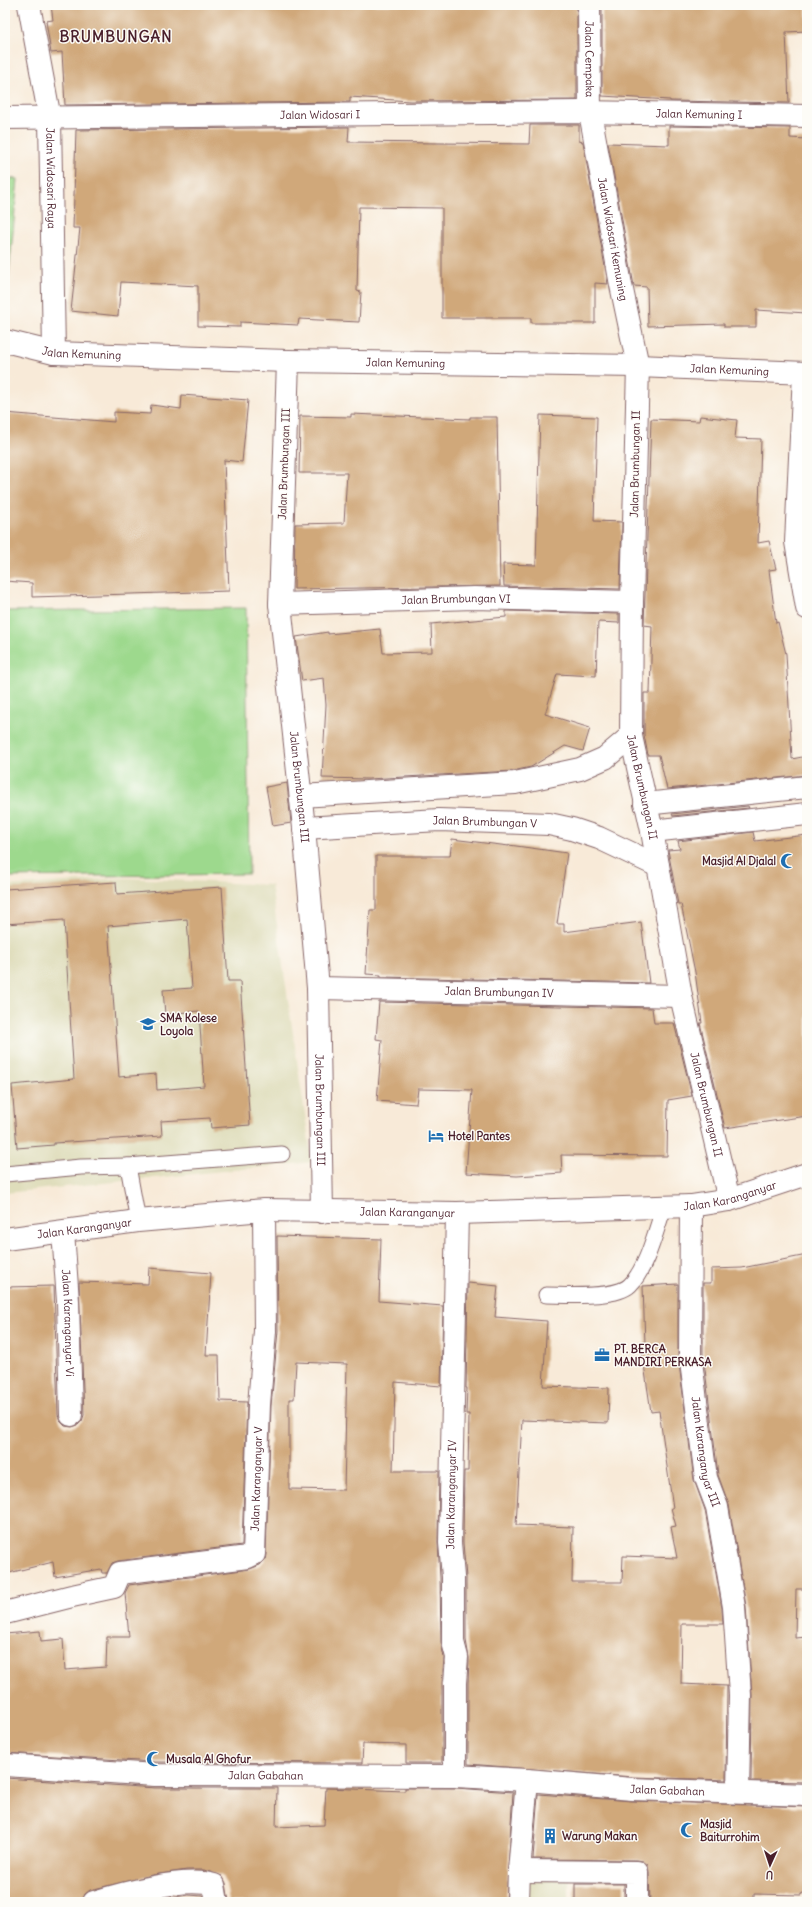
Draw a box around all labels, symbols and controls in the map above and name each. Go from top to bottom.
street label: Jalan Cempaka [582,21,597,97]
district label: BRUMBUNGAN [59,27,173,46]
street label: Jalan Kemuning I [655,106,743,122]
street label: Jalan Widosari I [280,107,360,122]
street label: Jalan Widosari Raya [43,127,59,229]
street label: Jalan Widosari Kemuning [595,176,631,302]
street label: Jalan Kemuning [41,343,121,362]
street label: Jalan Kemuning [366,355,445,370]
street label: Jalan Kemuning [689,361,769,378]
street label: Jalan Brumbungan III [275,408,293,520]
street label: Jalan Brumbungan II [627,410,643,518]
street label: Jalan Brumbungan VI [401,591,511,607]
street label: Jalan Brumbungan III [287,730,312,843]
street label: Jalan Brumbungan II [624,733,660,841]
street label: Jalan Brumbungan V [432,813,537,831]
mosque icon: Masjid Al Djalal [779,852,797,870]
place label: Masjid Al Djalal [702,854,776,868]
street label: Jalan Brumbungan IV [444,984,554,1000]
place label: SMA Kolese Loyola [160,1011,217,1039]
school or university icon: SMA Kolese Loyola [139,1015,157,1033]
street label: Jalan Brumbungan II [687,1051,726,1159]
street label: Jalan Brumbungan III [312,1054,328,1166]
hotel icon: Hotel Pantes [427,1127,445,1145]
place label: Hotel Pantes [448,1129,510,1143]
street label: Jalan Karanganyar [683,1178,779,1213]
street label: Jalan Karanganyar [359,1204,456,1220]
street label: Jalan Karanganyar [36,1215,133,1242]
street label: Jalan Karanganyar Vi [59,1269,77,1377]
place label: PT. BERCA MANDIRI PERKASA [614,1342,712,1369]
office icon: PT. BERCA MANDIRI PERKASA [593,1346,611,1364]
street label: Jalan Karanganyar III [689,1396,723,1509]
street label: Jalan Karanganyar V [248,1426,265,1532]
street label: Jalan Karanganyar IV [443,1440,459,1550]
mosque icon: Musala Al Ghofur [145,1750,163,1768]
place label: Musala Al Ghofur [166,1752,251,1766]
street label: Jalan Gabahan [228,1768,303,1782]
street label: Jalan Gabahan [629,1782,705,1798]
place label: Masjid Baiturrohim [700,1817,760,1844]
mosque icon: Masjid Baiturrohim [679,1821,697,1839]
building icon: Warung Makan [541,1827,559,1845]
place label: Warung Makan [562,1829,638,1844]
north arrow [750,1845,790,1885]
text: U [765,1868,774,1882]

